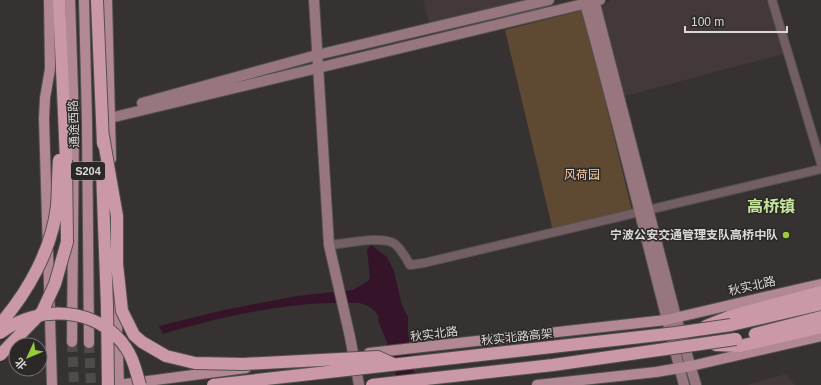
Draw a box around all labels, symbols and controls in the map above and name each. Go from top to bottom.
scale bar [685,8,787,34]
text: 100 m [691,15,724,29]
street label: 通途西路 [66,100,82,148]
road number: S204 [71,162,105,180]
park label: 风荷园 [564,168,600,182]
district label: 高桥镇 [747,197,795,215]
place label: 宁波公安交通管理支队高桥中队 [610,228,778,242]
marker: 宁波公安交通管理支队高桥中队 [781,230,791,240]
street label: 秋实北路 [727,274,777,298]
street label: 秋实北路 [409,324,459,344]
street label: 秋实北路高架 [480,326,554,348]
north arrow [8,337,48,377]
text: 北 [13,356,29,372]

